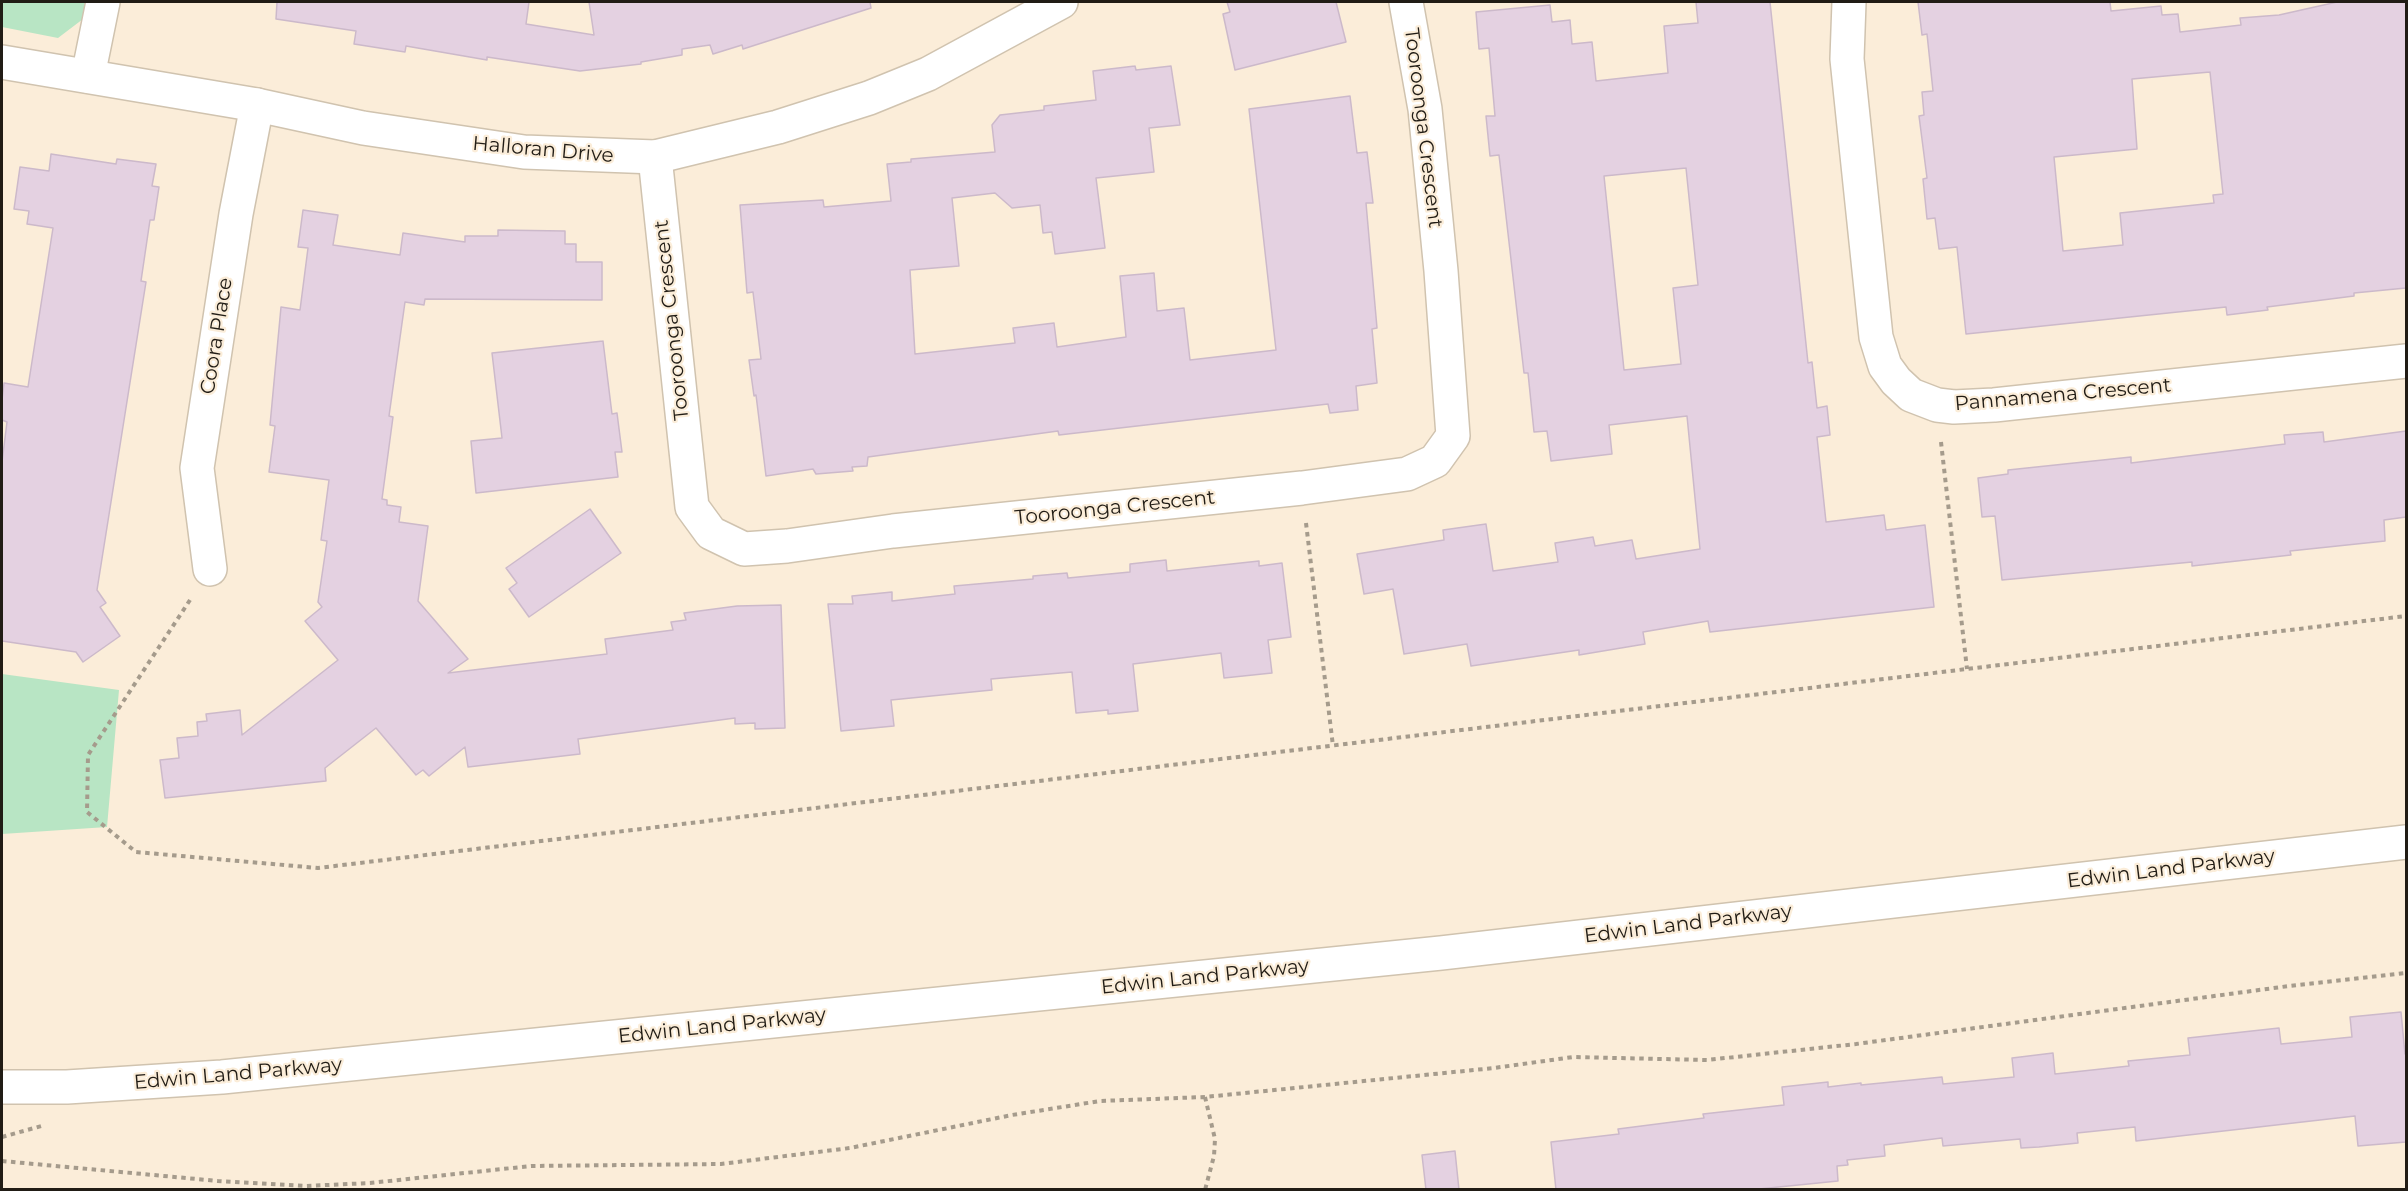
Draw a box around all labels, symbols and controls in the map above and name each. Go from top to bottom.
street label: Tooroonga Crescent [1399,27,1447,229]
street label: Halloran Drive [471,132,615,168]
street label: Tooroonga Crescent [650,219,694,421]
street label: Coora Place [196,276,238,396]
street label: Pannamena Crescent [1954,374,2172,416]
street label: Tooroonga Crescent [1014,486,1216,530]
street label: Edwin Land Parkway [2066,844,2276,894]
street label: Edwin Land Parkway [1583,899,1793,949]
street label: Edwin Land Parkway [1100,954,1310,1000]
street label: Edwin Land Parkway [617,1003,827,1049]
street label: Edwin Land Parkway [133,1053,343,1095]

